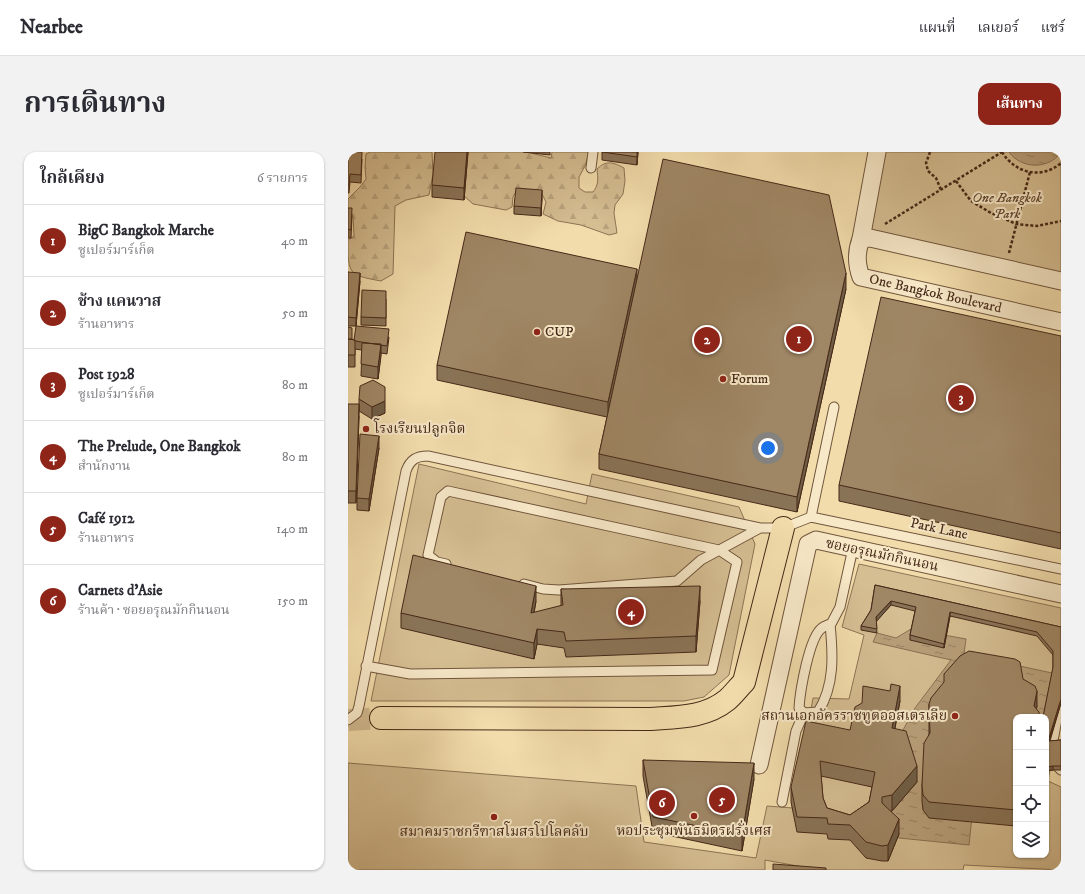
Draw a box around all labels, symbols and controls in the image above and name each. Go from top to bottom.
text: Nearbee [20,16,83,39]
text: แผนที่ [919,19,955,37]
text: เลเยอร์ [977,19,1019,37]
text: แชร์ [1041,19,1065,37]
button: เส้นทาง [978,83,1061,125]
text: การเดินทาง [24,86,166,121]
text: ใกล้เคียง [40,167,105,189]
text: 6 รายการ [257,170,308,186]
park label: One Bangkok Park [972,189,1042,223]
text: BigC Bangkok Marche [78,221,214,240]
text: 1 [51,233,55,249]
text: 40 m [281,233,308,249]
text: ซูเปอร์มาร์เก็ต [78,242,155,258]
street label: One Bangkok Boulevard [867,270,1003,317]
text: ช้าง แคนวาส [78,292,161,311]
text: 2 [50,305,56,321]
text: 50 m [282,305,308,321]
text: ร้านอาหาร [78,316,134,332]
place label: CUP [545,323,573,341]
pin: 1 [786,324,812,354]
pin: 2 [694,325,720,355]
marker: CUP [532,327,542,337]
text: Post 1928 [78,365,135,384]
place label: Forum [731,370,769,388]
marker: Forum [718,374,728,384]
text: 3 [51,377,55,393]
text: 80 m [282,377,308,393]
pin: 3 [948,383,974,413]
text: ซูเปอร์มาร์เก็ต [78,386,155,402]
place label: โรงเรียนปลูกจิต [373,418,465,438]
marker: โรงเรียนปลูกจิต [361,424,371,434]
text: The Prelude, One Bangkok [78,437,241,456]
your location [758,438,778,458]
text: 4 [49,449,57,465]
text: 80 m [282,449,308,465]
text: สำนักงาน [78,458,130,474]
text: Café 1912 [78,509,134,528]
street label: Park Lane [909,514,970,544]
text: 5 [50,521,56,537]
text: 140 m [276,521,308,537]
text: ร้านอาหาร [78,530,134,546]
street label: ซอยอรุณมักกินนอน [824,534,940,576]
text: Carnets d'Asie [78,581,162,600]
text: 6 [50,593,56,609]
text: 150 m [277,593,308,609]
pin: 4 [618,597,644,627]
text: ร้านค้า · ซอยอรุณมักกินนอน [78,602,230,618]
place label: สถานเอกอัครราชทูตออสเตรเลีย [761,707,947,725]
marker: สถานเอกอัครราชทูตออสเตรเลีย [950,711,960,721]
map controls [1013,714,1049,858]
button: + [1013,714,1049,750]
button: − [1013,750,1049,786]
pin: 5 [709,785,735,815]
button: locate [1013,786,1049,822]
pin: 6 [649,788,675,818]
marker: หอประชุมพันธมิตรฝรั่งเศส [689,811,699,821]
marker: สมาคมราชกรีฑาสโมสรโปโลคลับ [489,812,499,822]
place label: หอประชุมพันธมิตรฝรั่งเศส [617,820,772,840]
place label: สมาคมราชกรีฑาสโมสรโปโลคลับ [400,821,589,841]
button: layers [1013,822,1049,858]

